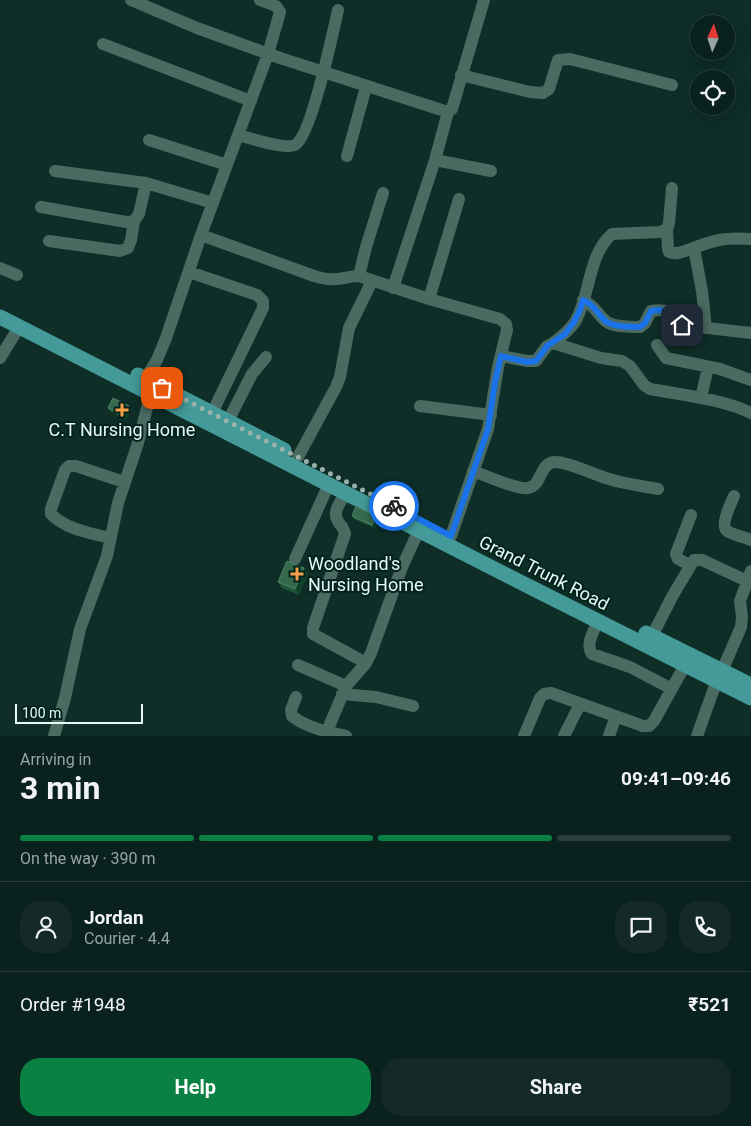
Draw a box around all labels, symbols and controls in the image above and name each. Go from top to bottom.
north arrow [690,15,735,60]
map controls [690,15,735,115]
button: locate [690,70,735,115]
pin [661,304,703,346]
icon: home [668,311,696,339]
pin [141,367,183,409]
icon: bag [148,374,176,402]
marker: C.T Nursing Home [115,403,129,417]
place label: C.T Nursing Home [49,419,195,440]
courier [369,481,419,531]
icon: bike [380,492,408,520]
street label: Grand Trunk Road [476,531,613,614]
place label: Woodland's Nursing Home [308,553,423,595]
marker: Woodland's Nursing Home [290,567,304,581]
scale bar [15,701,142,724]
text: 100 m [22,705,61,721]
text: Arriving in [20,750,91,769]
text: 09:41–09:46 [621,767,731,790]
text: 3 min [20,769,100,807]
text: On the way · 390 m [20,849,156,868]
button: person [20,901,72,953]
button: chat [615,901,667,953]
button: phone [679,901,731,953]
text: Jordan [84,906,144,929]
text: Courier · 4.4 [84,929,170,948]
text: Order #1948 [20,993,126,1016]
text: ₹521 [688,993,731,1016]
button: Help [20,1058,371,1116]
button: Share [381,1058,731,1116]

